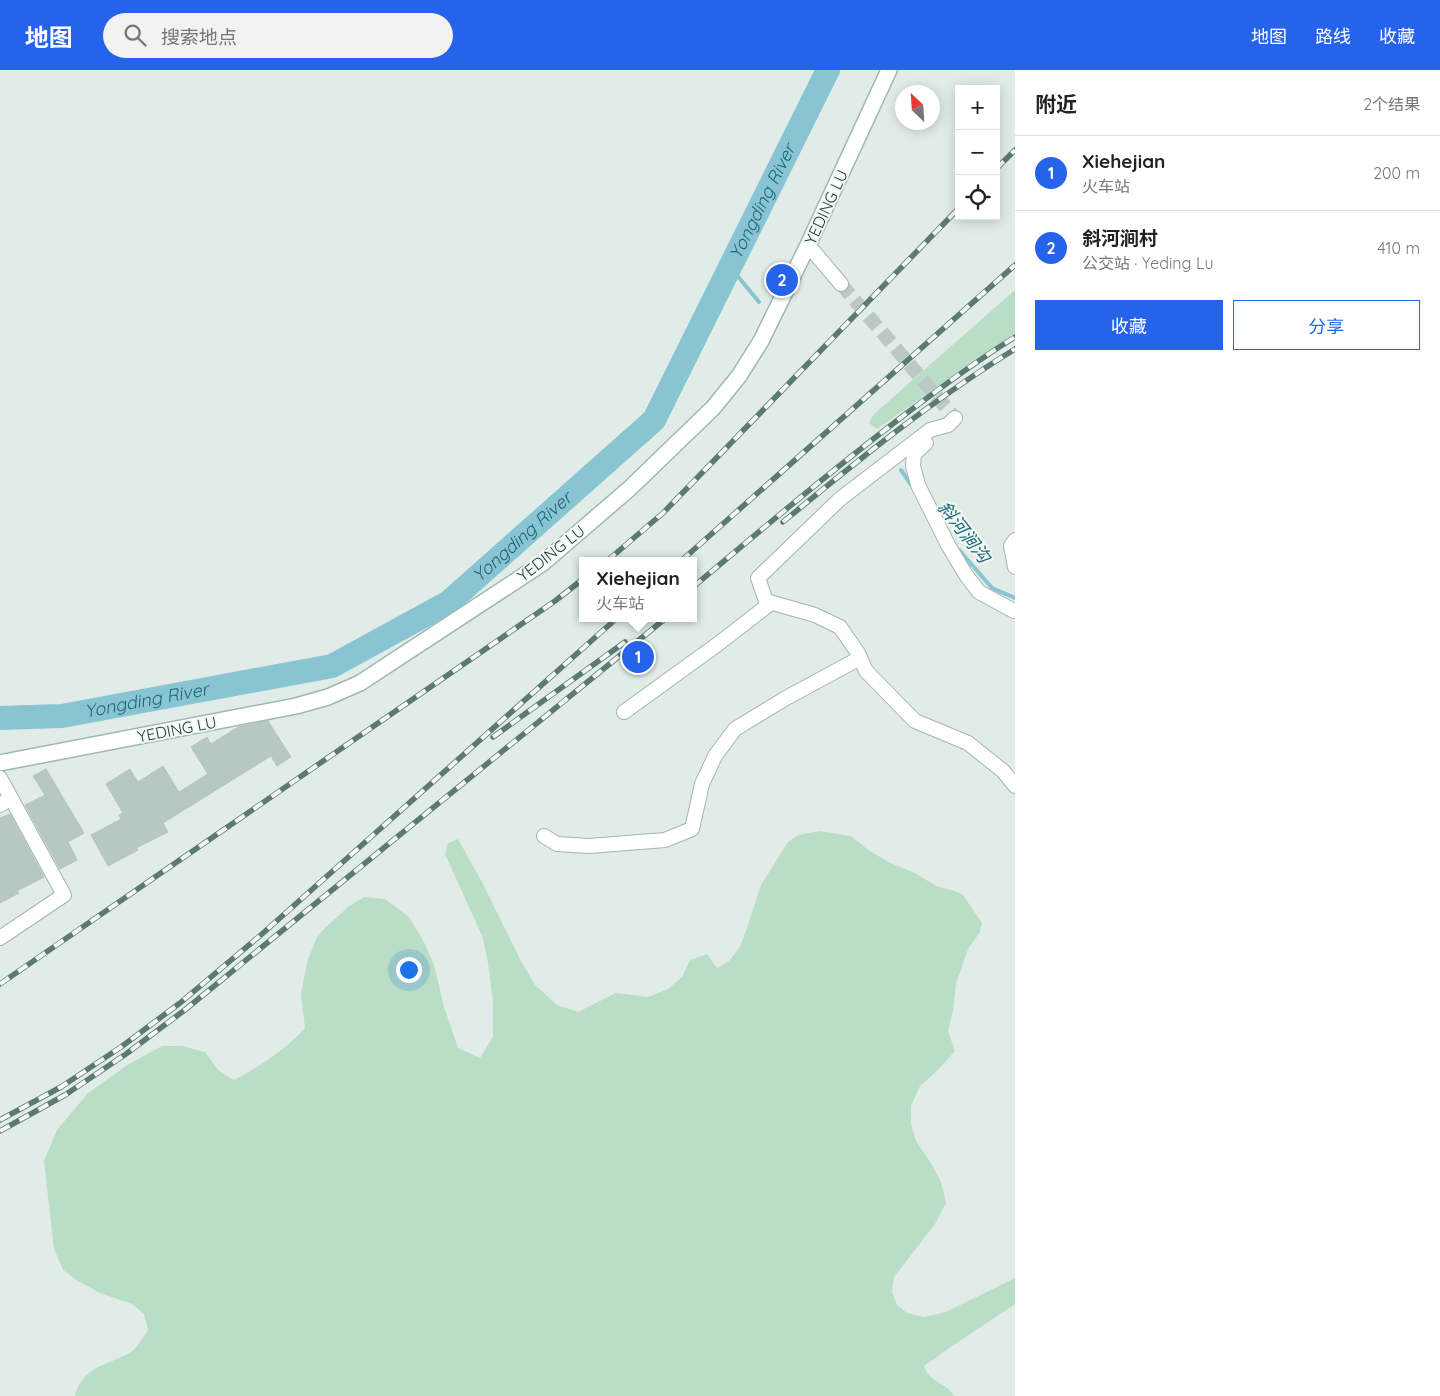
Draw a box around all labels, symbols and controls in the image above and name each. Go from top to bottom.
search box [103,13,453,58]
icon: search [121,21,149,49]
text: 地图 [25,22,73,52]
text: 搜索地点 [161,25,237,49]
text: 地图 [1251,25,1287,48]
text: 路线 [1315,25,1351,48]
text: 收藏 [1379,25,1415,48]
north arrow [895,85,940,130]
map controls [955,85,1000,220]
button: + [955,85,1000,130]
text: 附近 [1035,91,1077,117]
text: 2个结果 [1363,94,1420,114]
button: − [955,130,1000,175]
water label: Yongding River [724,138,801,263]
text: Xiehejian [1082,149,1165,173]
text: 1 [1048,163,1054,183]
text: 200 m [1373,163,1420,183]
street label: YEDING LU [800,166,852,248]
button: locate [955,175,1000,220]
text: 火车站 [1082,176,1130,196]
text: 斜河涧村 [1082,226,1158,250]
text: 2 [1046,238,1056,258]
text: 410 m [1377,238,1420,258]
text: 公交站 · Yeding Lu [1082,253,1214,273]
pin: 2 [766,261,798,299]
button: 收藏 [1035,300,1223,350]
button: 分享 [1233,300,1420,350]
water label: Yongding River [467,485,578,587]
water label: 斜河涧沟 [933,496,997,569]
street label: YEDING LU [513,520,589,586]
popup [579,557,697,622]
text: Xiehejian [596,566,680,590]
text: 火车站 [596,593,644,613]
pin: 1 [622,638,654,676]
water label: Yongding River [83,677,212,723]
street label: YEDING LU [136,712,218,746]
your location [396,957,422,983]

